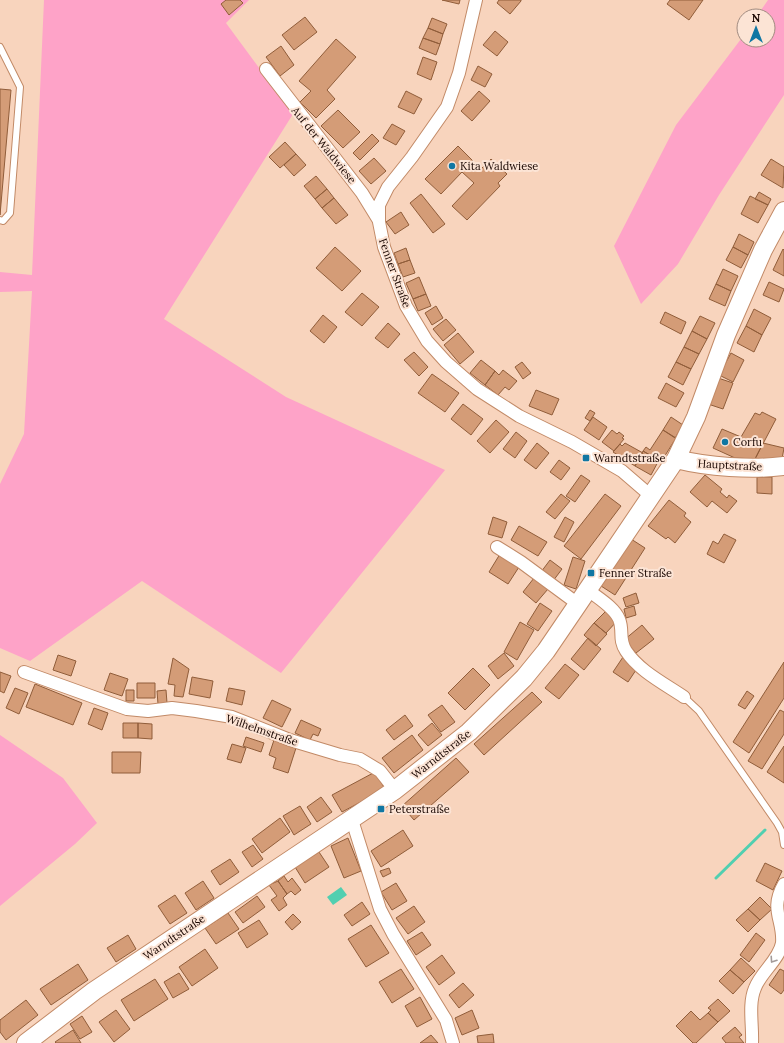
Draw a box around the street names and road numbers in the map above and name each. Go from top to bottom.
street label: Auf der Waldwiese [288,103,359,186]
street label: Fenner Straße [376,236,414,310]
street label: Hauptstraße [697,456,763,474]
street label: Wilhelmstraße [224,711,300,749]
street label: Warndtstraße [408,726,474,782]
street label: Warndtstraße [140,911,208,963]

